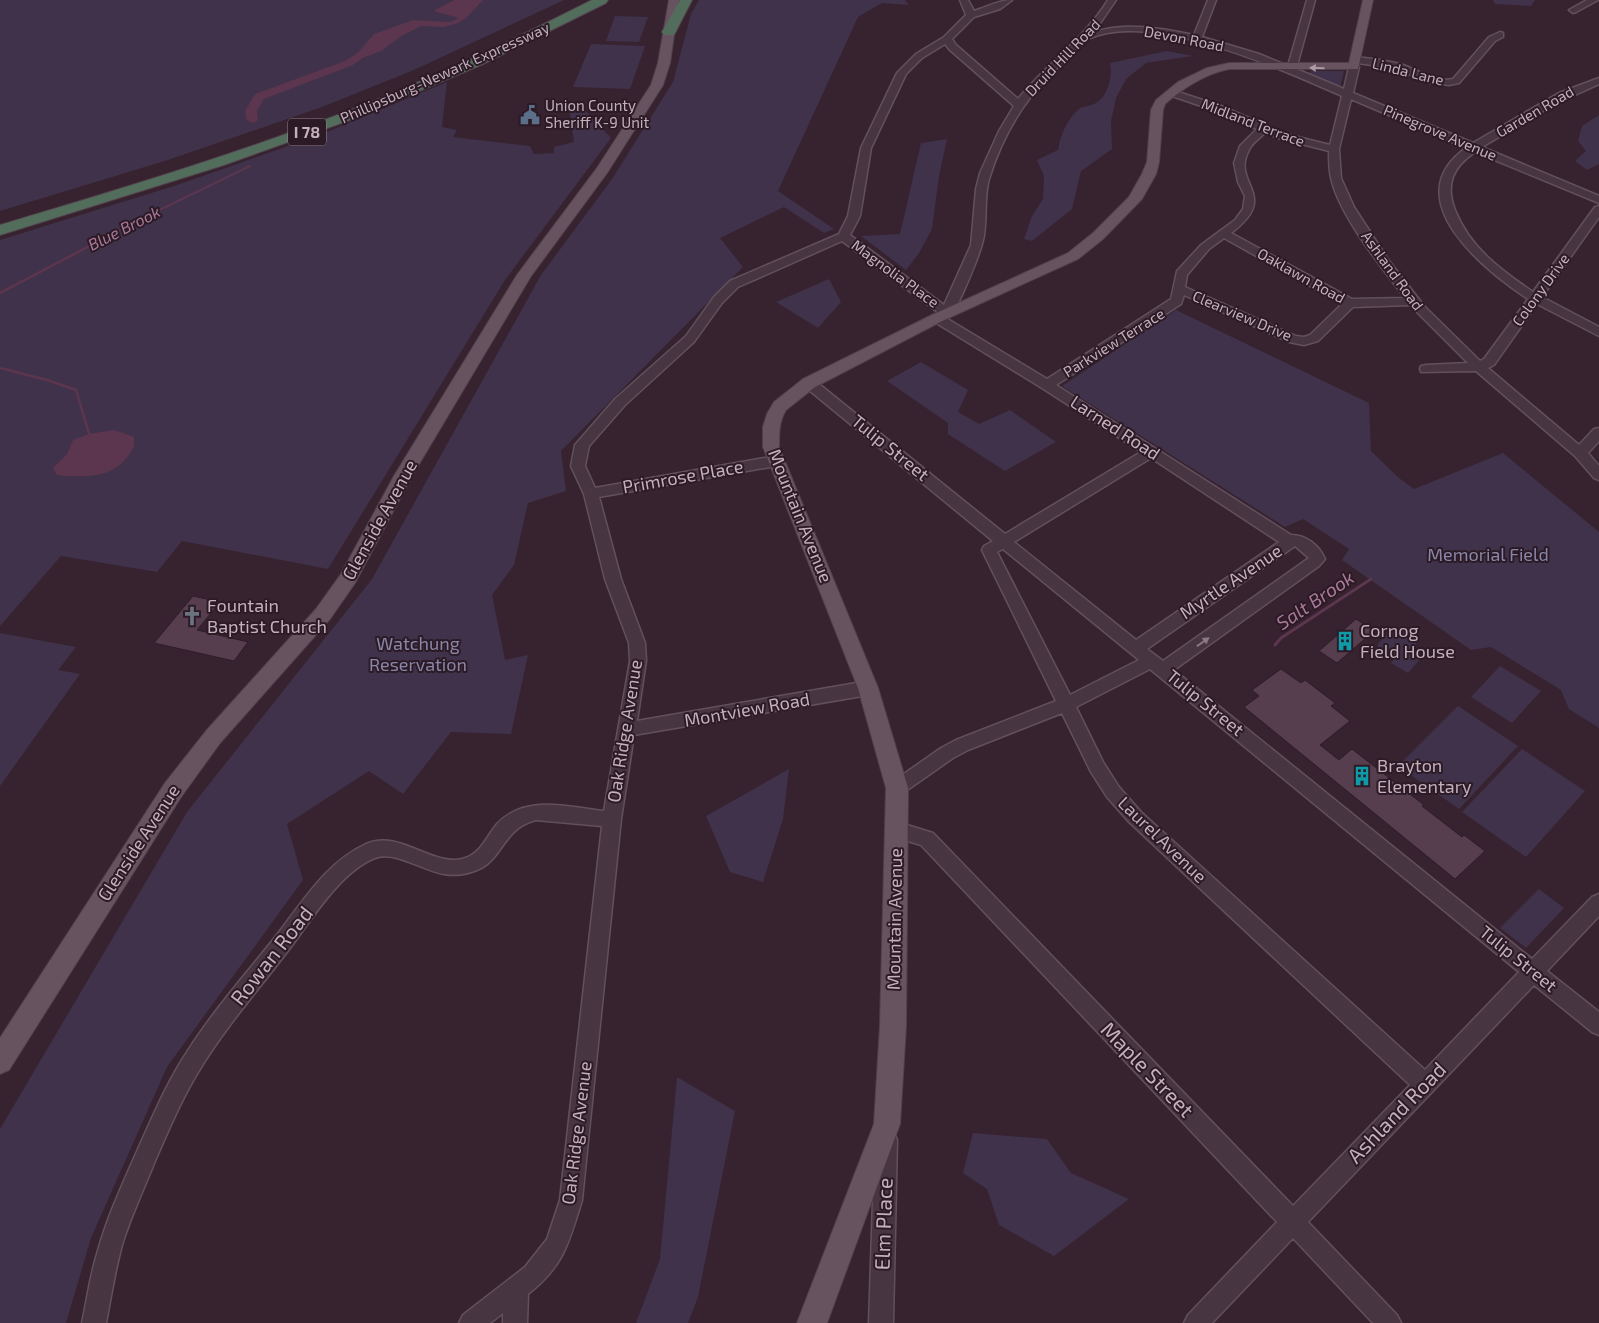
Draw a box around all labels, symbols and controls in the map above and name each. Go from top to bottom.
street label: Druid Hill Road [1021,15,1104,100]
street label: Phillipsburg-Newark Expressway [337,18,552,126]
street label: Devon Road [1143,21,1226,55]
street label: Linda Lane [1371,53,1446,89]
one-way arrow [1309,64,1325,72]
street label: Garden Road [1492,82,1577,141]
street label: Midland Terrace [1199,94,1308,150]
place label: Union County Sheriff K-9 Unit [545,96,650,131]
street label: Pinegrove Avenue [1381,100,1500,164]
public building icon: Union County Sheriff K-9 Unit [519,104,541,126]
road number: I 78 [288,118,326,146]
water label: Blue Brook [85,201,163,254]
street label: Ashland Road [1358,227,1428,314]
street label: Magnolia Place [848,235,943,311]
street label: Oaklawn Road [1254,244,1349,307]
street label: Colony Drive [1508,250,1573,329]
street label: Clearview Drive [1190,286,1295,344]
street label: Parkview Terrace [1059,304,1167,381]
street label: Larned Road [1067,390,1164,464]
street label: Tulip Street [847,409,934,485]
street label: Mountain Avenue [764,446,838,586]
street label: Glenside Avenue [337,455,421,584]
street label: Primrose Place [621,455,745,497]
street label: Myrtle Avenue [1175,539,1286,623]
park label: Memorial Field [1427,543,1549,565]
water label: Salt Brook [1271,565,1358,634]
place label: Fountain Baptist Church [207,594,327,637]
church icon: Fountain Baptist Church [181,605,203,627]
place label: Cornog Field House [1360,619,1455,662]
building icon: Cornog Field House [1334,630,1356,652]
park label: Watchung Reservation [369,632,467,675]
one-way arrow [1196,637,1210,647]
street label: Oak Ridge Avenue [602,658,646,804]
street label: Tulip Street [1162,664,1249,740]
street label: Montview Road [682,687,811,731]
place label: Brayton Elementary [1377,754,1472,797]
building icon: Brayton Elementary [1351,765,1373,787]
street label: Glenside Avenue [92,780,184,905]
street label: Laurel Avenue [1114,791,1212,887]
street label: Mountain Avenue [882,848,906,990]
street label: Rowan Road [224,901,317,1010]
street label: Tulip Street [1475,920,1562,996]
street label: Maple Street [1096,1016,1200,1122]
street label: Ashland Road [1341,1056,1450,1168]
street label: Oak Ridge Avenue [556,1060,596,1206]
street label: Elm Place [868,1177,897,1271]

